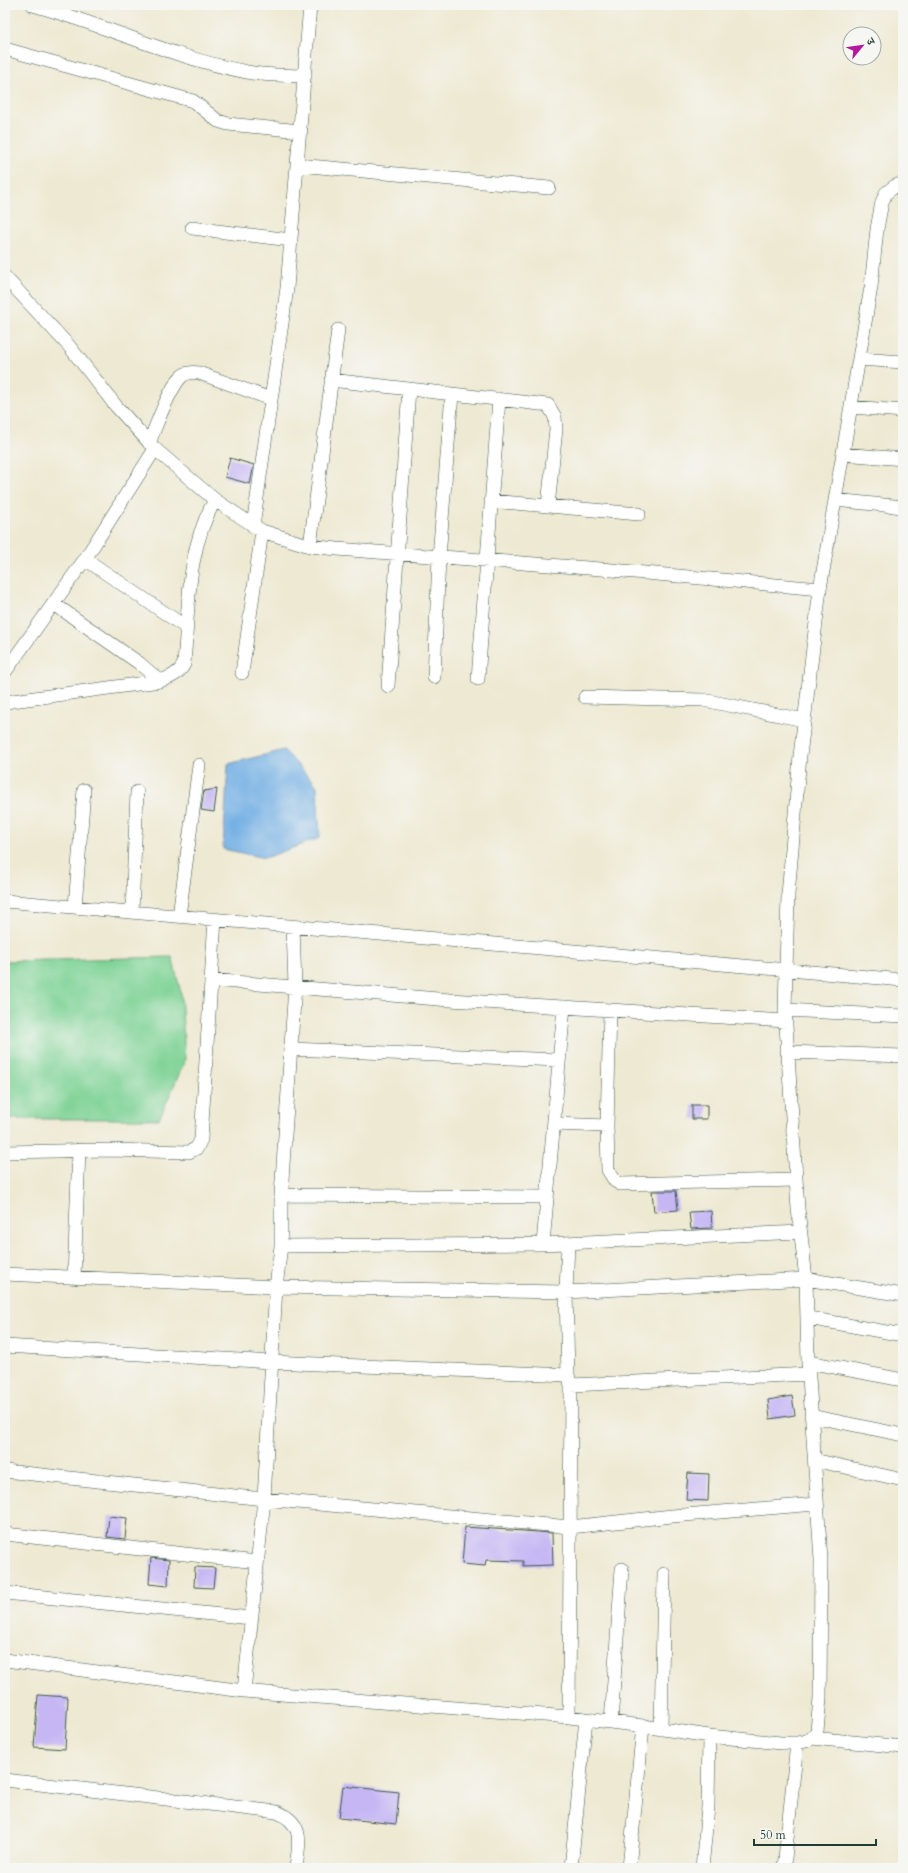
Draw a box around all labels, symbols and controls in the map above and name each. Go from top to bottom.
north arrow [842,26,882,66]
text: उ [862,34,879,49]
scale bar [754,1821,876,1847]
text: 50 m [760,1827,787,1843]

